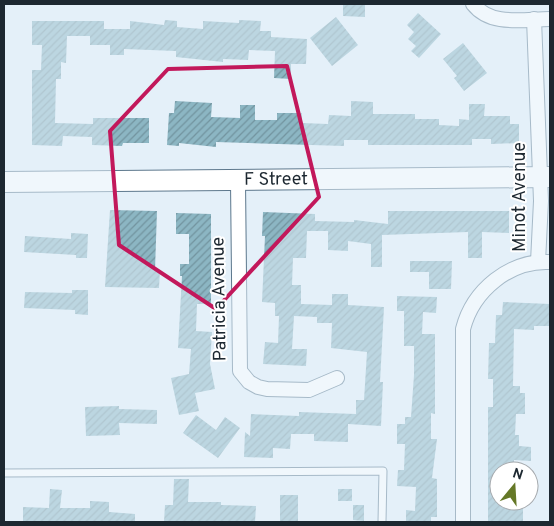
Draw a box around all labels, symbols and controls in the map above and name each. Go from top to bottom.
street label: Minot Avenue [509,142,532,252]
street label: F Street [244,168,308,191]
street label: Patricia Avenue [207,237,233,361]
north arrow [489,461,539,511]
text: N [510,465,525,485]

